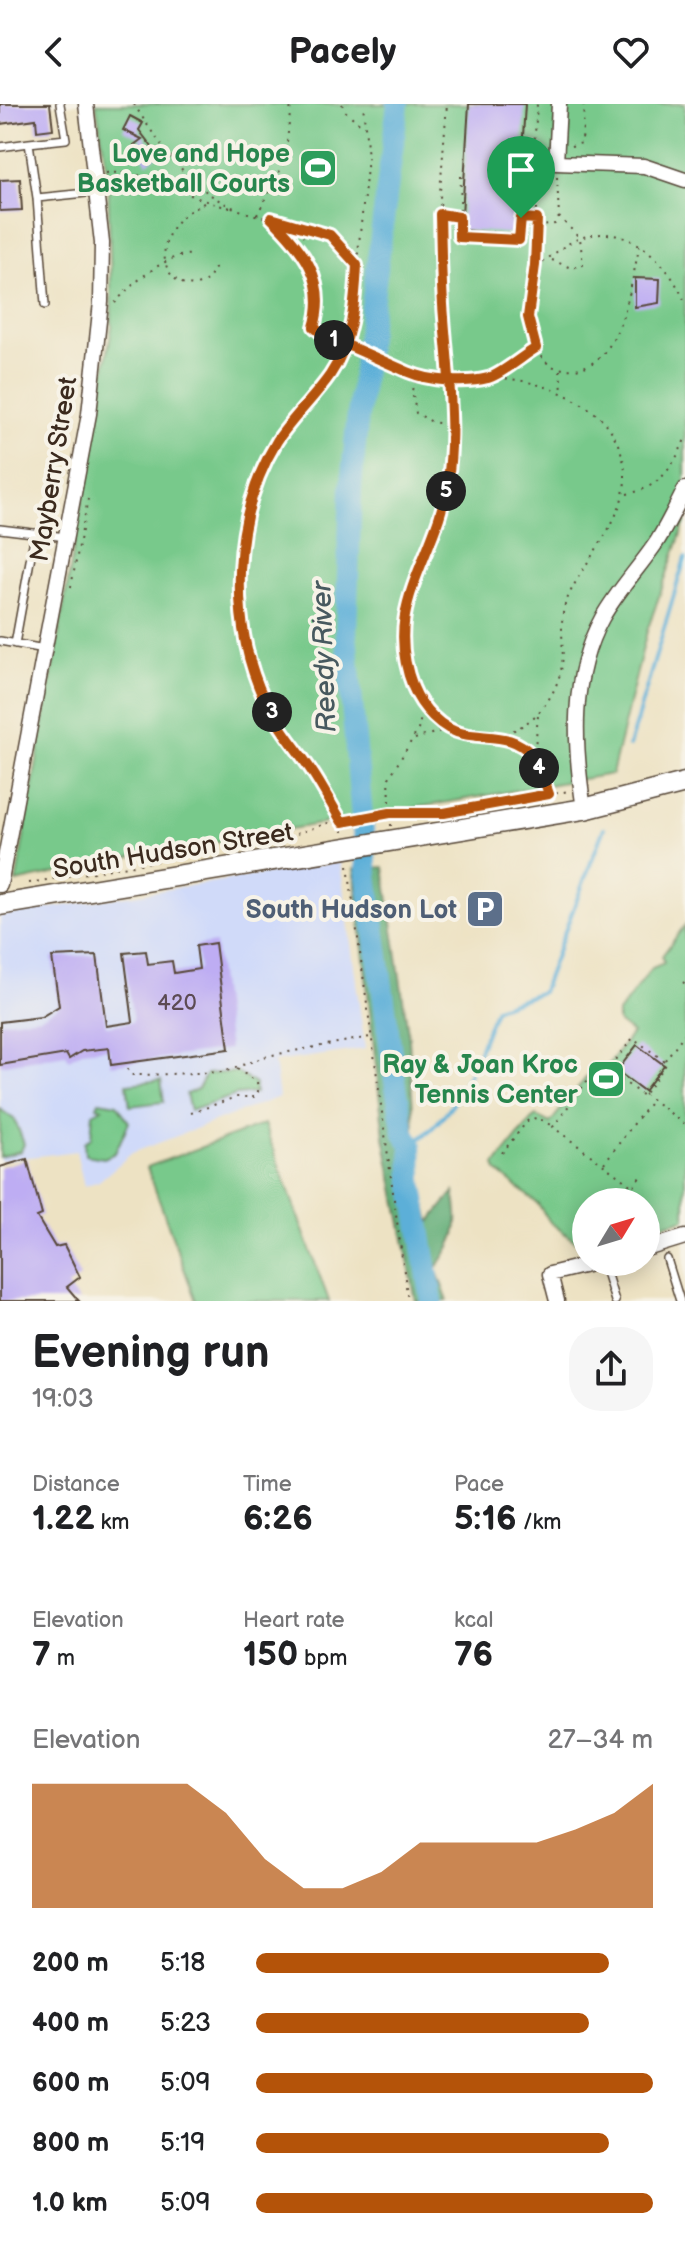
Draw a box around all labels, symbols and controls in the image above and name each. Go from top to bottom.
icon: back [32,30,76,74]
icon: heart [609,30,653,74]
text: Pacely [289,31,396,74]
pin [487,136,555,218]
place label: Love and Hope Basketball Courts [77,139,290,200]
sports icon: Love and Hope Basketball Courts [297,147,339,189]
icon: arrive [499,148,543,192]
pin: 1 [314,320,354,360]
text: 1 [329,326,339,353]
street label: Mayberry Street [25,374,84,564]
pin: 5 [426,471,466,511]
text: 5 [440,477,452,504]
water label: Reedy River [305,579,344,733]
pin: 3 [252,692,292,732]
text: 3 [266,698,278,725]
pin: 4 [519,748,559,788]
text: 4 [533,754,545,781]
street label: South Hudson Street [51,817,296,886]
parking icon: South Hudson Lot [464,888,506,930]
place label: South Hudson Lot [246,895,457,926]
house number: 420 [157,990,197,1017]
place label: Ray & Joan Kroc Tennis Center [382,1050,579,1111]
sports icon: Ray & Joan Kroc Tennis Center [585,1058,627,1100]
north arrow [572,1188,660,1276]
map controls [572,1188,660,1276]
text: Evening run [32,1327,269,1380]
button: share [569,1327,653,1411]
text: 19:03 [32,1384,94,1415]
text: Distance [32,1471,120,1498]
text: Time [243,1471,292,1498]
text: Pace [454,1471,504,1498]
text: 1.22 [32,1498,95,1539]
text: 6:26 [243,1498,313,1539]
text: 5:16 [454,1498,517,1539]
text: km [95,1509,129,1536]
text: /km [517,1509,562,1536]
text: Elevation [32,1607,124,1634]
text: Heart rate [243,1607,345,1634]
text: kcal [454,1607,493,1634]
text: 7 [32,1634,51,1675]
text: 150 [243,1634,298,1675]
text: 76 [454,1634,493,1675]
text: m [51,1645,75,1672]
text: bpm [298,1645,347,1672]
text: Elevation [32,1725,140,1756]
text: 27–34 m [547,1725,653,1756]
text: 200 m [32,1948,109,1979]
text: 5:18 [160,1948,205,1979]
text: 400 m [32,2008,109,2039]
text: 5:23 [160,2008,211,2039]
text: 600 m [32,2068,109,2099]
text: 5:09 [160,2068,210,2099]
text: 800 m [32,2128,109,2159]
text: 5:19 [160,2128,205,2159]
text: 1.0 km [32,2188,108,2219]
text: 5:09 [160,2188,210,2219]

